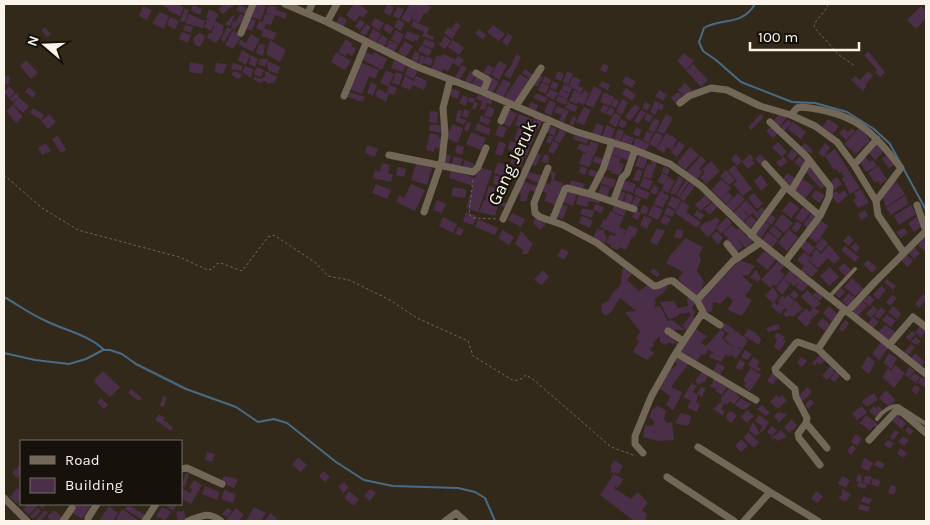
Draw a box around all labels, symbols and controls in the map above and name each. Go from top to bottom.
north arrow [20,20,70,70]
scale bar [750,20,859,52]
text: 100 m [758,28,798,46]
text: N [24,33,43,48]
street label: Gang Jeruk [483,117,541,209]
legend [20,440,182,505]
text: Road [65,451,100,469]
text: Building [65,476,123,494]

